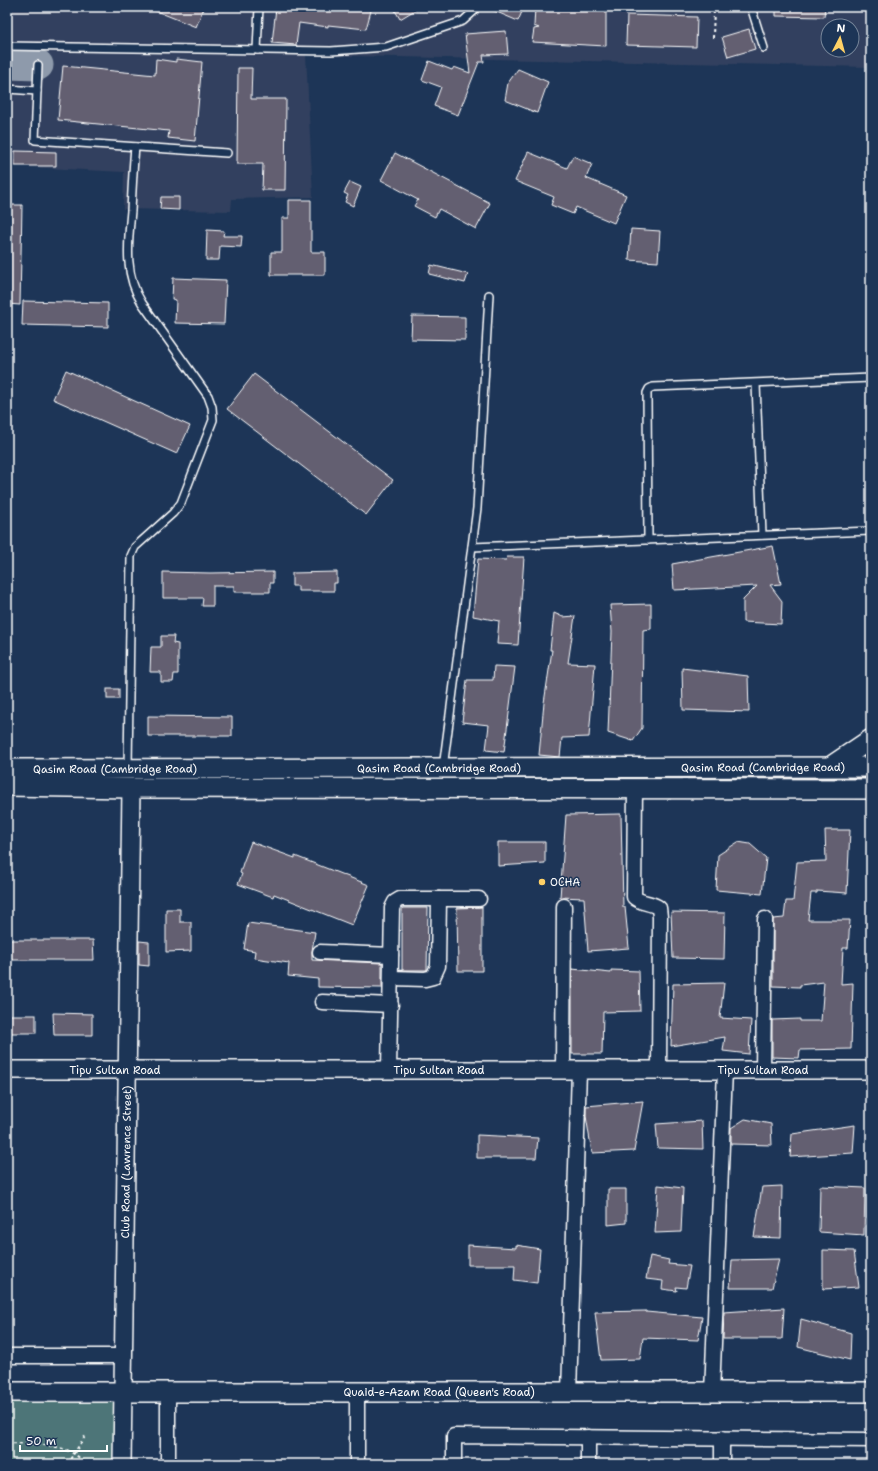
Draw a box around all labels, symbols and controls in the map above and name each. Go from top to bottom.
north arrow [820,18,860,58]
text: N [836,21,846,36]
street label: Qasim Road (Cambridge Road) [681,760,845,775]
street label: Qasim Road (Cambridge Road) [357,761,521,776]
street label: Qasim Road (Cambridge Road) [33,762,197,777]
place label: OCHA [550,875,580,890]
marker: OCHA [537,877,547,887]
street label: Tipu Sultan Road [69,1063,161,1078]
street label: Tipu Sultan Road [393,1063,485,1078]
street label: Tipu Sultan Road [717,1063,809,1078]
street label: Club Road (Lawrence Street) [118,1086,135,1239]
street label: Quaid-e-Azam Road (Queen's Road) [343,1385,535,1400]
scale bar [20,1427,107,1453]
text: 50 m [26,1433,56,1449]

